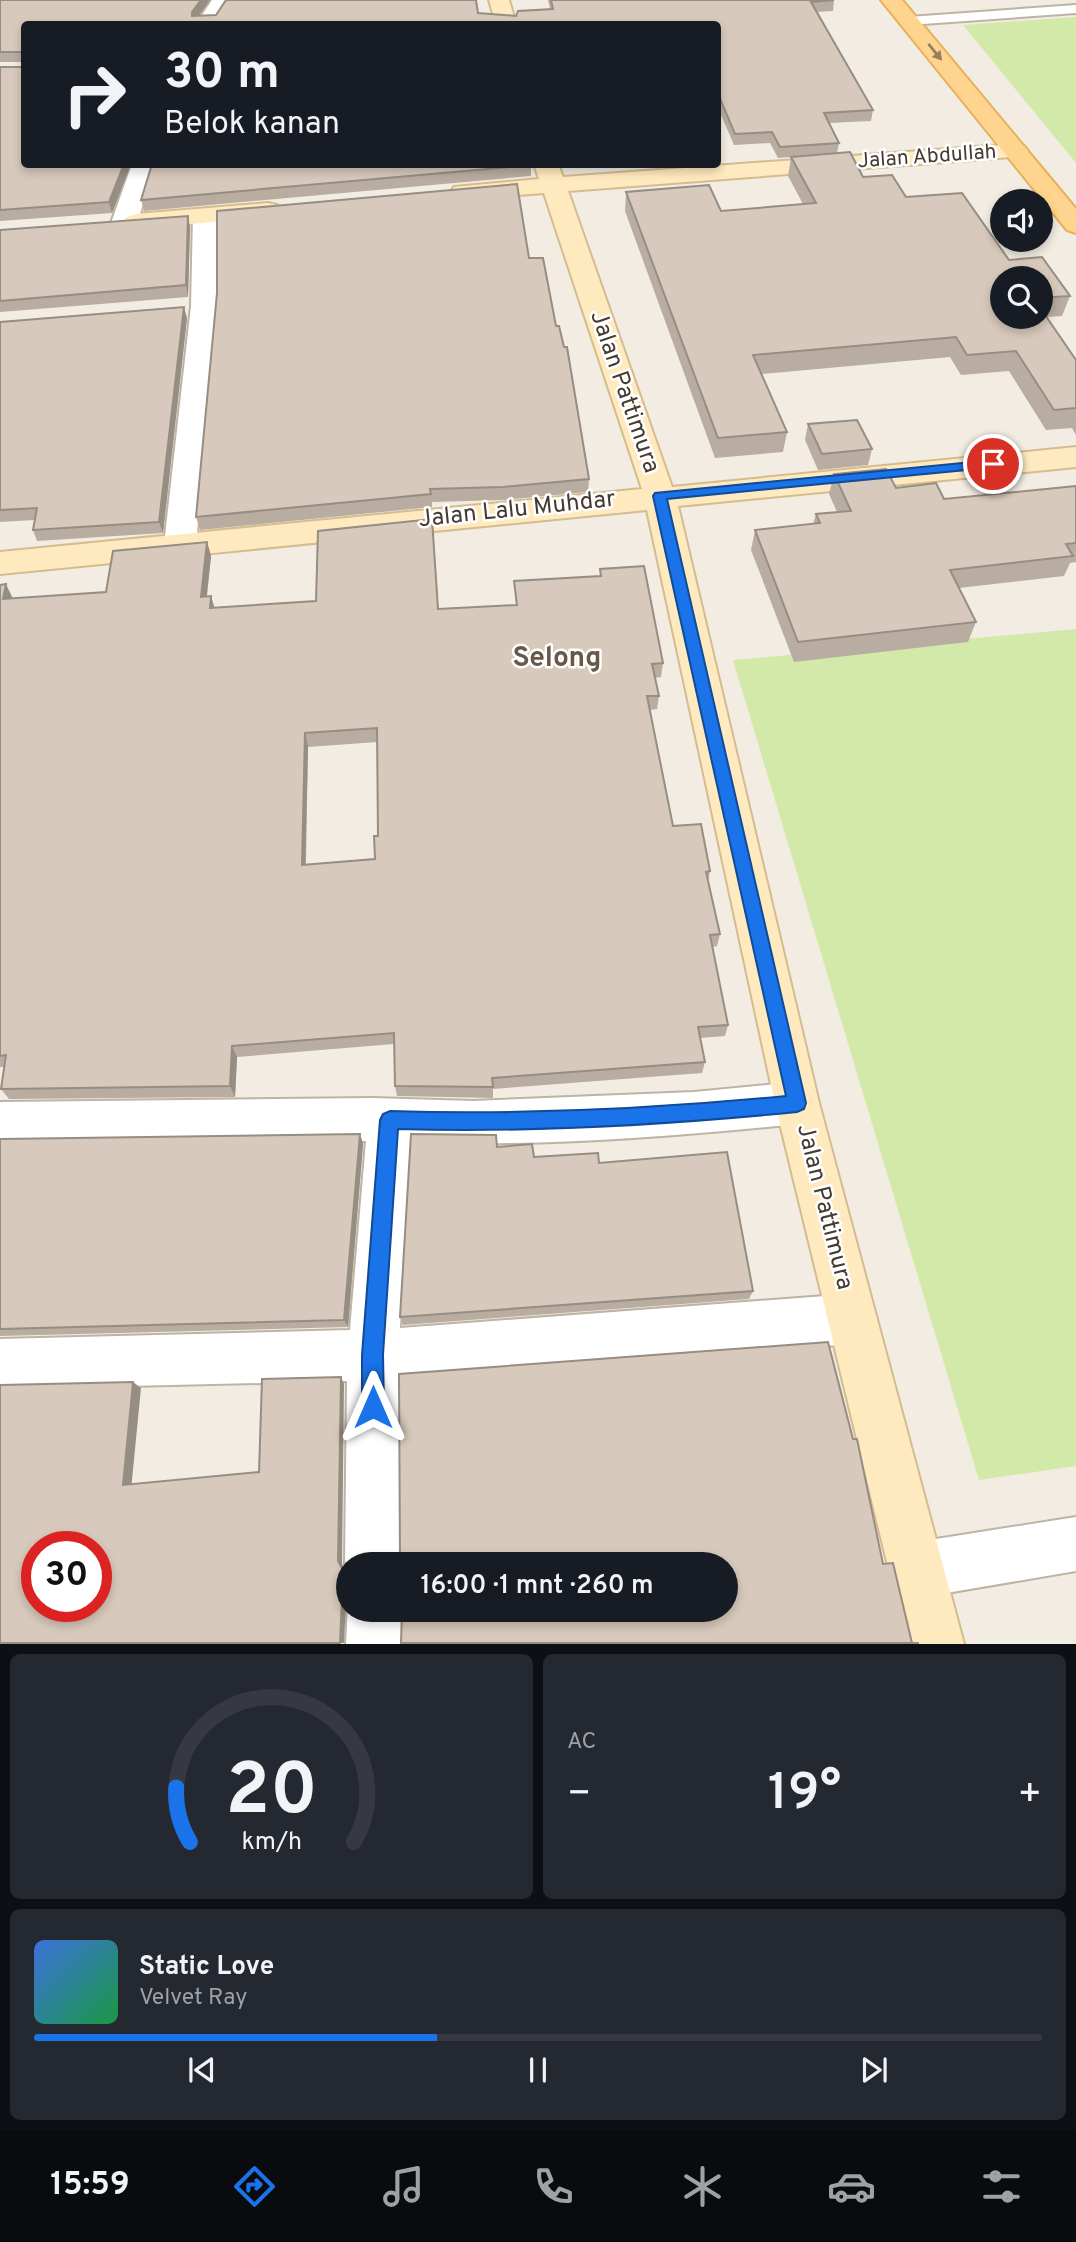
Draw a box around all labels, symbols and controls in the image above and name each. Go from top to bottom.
text: 30 m [164,44,280,106]
one-way arrow [927,44,942,61]
icon: right [49,49,140,140]
text: Belok kanan [164,105,340,145]
street label: Jalan Abdullah [857,139,997,175]
map controls [990,189,1053,329]
button: sound [990,189,1053,252]
button: search [990,266,1053,329]
street label: Jalan Pattimura [582,307,666,477]
pin [963,434,1023,494]
icon: arrive [974,445,1012,483]
street label: Jalan Lalu Muhdar [417,485,617,535]
district label: Selong [513,641,601,677]
street label: Jalan Pattimura [789,1121,859,1293]
position arrow [336,1370,410,1444]
speed limit sign: 30 [21,1531,112,1622]
text: 16:00 · 1 mnt · 260 m [420,1570,654,1603]
text: AC [567,1728,596,1757]
text: 20 [225,1749,318,1841]
text: 19° [768,1762,841,1828]
text: − [567,1771,592,1820]
text: + [1017,1771,1042,1820]
text: km/h [241,1827,302,1859]
text: Static Love [139,1951,274,1984]
text: Velvet Ray [139,1984,247,2013]
icon: previous [183,2051,221,2089]
icon: pause [519,2051,557,2089]
icon: next [855,2051,893,2089]
icon: directions [230,2162,279,2211]
icon: music [379,2162,428,2211]
icon: phone [529,2162,578,2211]
icon: climate [678,2162,727,2211]
icon: car [827,2162,876,2211]
icon: filters [977,2162,1026,2211]
text: 15:59 [50,2166,130,2206]

